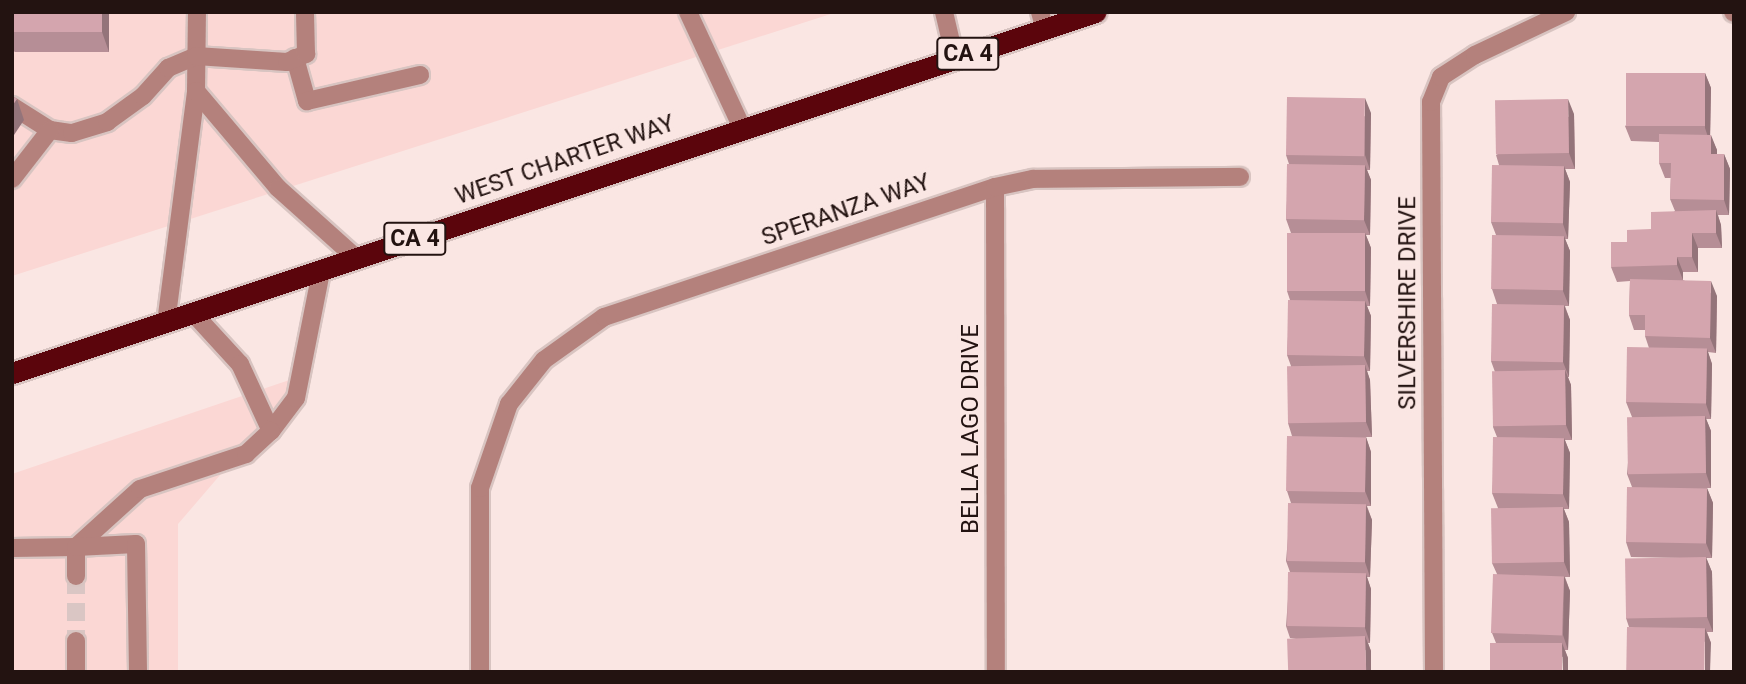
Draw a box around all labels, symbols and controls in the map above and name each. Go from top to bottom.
road number: CA 4 [935,34,1001,74]
street label: WEST CHARTER WAY [451,109,679,211]
street label: SPERANZA WAY [758,168,934,252]
street label: SILVERSHIRE DRIVE [1394,196,1422,410]
road number: CA 4 [382,220,448,258]
street label: BELLA LAGO DRIVE [957,324,985,534]

